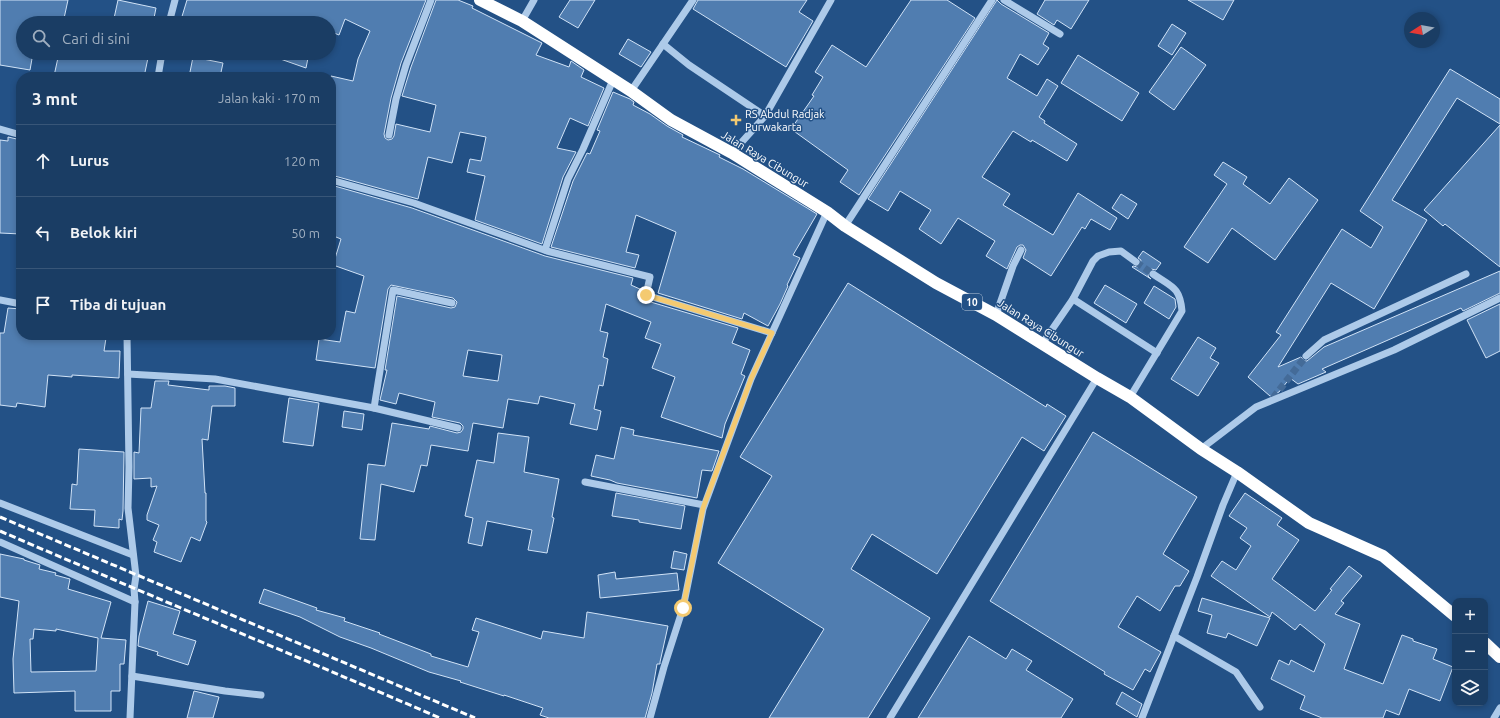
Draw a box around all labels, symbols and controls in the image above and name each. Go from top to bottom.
north arrow [1404,12,1440,48]
search box [16,16,336,60]
icon: search [30,27,52,49]
text: Cari di sini [62,30,130,47]
text: 3 mnt [32,89,78,108]
text: Jalan kaki · 170 m [218,91,320,105]
place label: RS Abdul Radjak Purwakarta [745,108,825,133]
marker: RS Abdul Radjak Purwakarta [730,114,742,126]
street label: Jalan Raya Cibungur [719,128,811,190]
icon: ahead [32,150,54,172]
text: Lurus [70,152,109,169]
text: 120 m [284,154,320,168]
icon: left [32,222,54,244]
text: Belok kiri [70,224,137,241]
text: 50 m [291,226,320,240]
route end [637,286,655,304]
icon: arrive [32,294,54,316]
road number: 10 [962,294,982,310]
text: Tiba di tujuan [70,296,166,313]
street label: Jalan Raya Cibungur [996,297,1087,360]
map controls [1452,598,1488,706]
button: + [1452,598,1488,634]
route start [674,599,692,617]
button: − [1452,634,1488,670]
button: layers [1452,670,1488,706]

